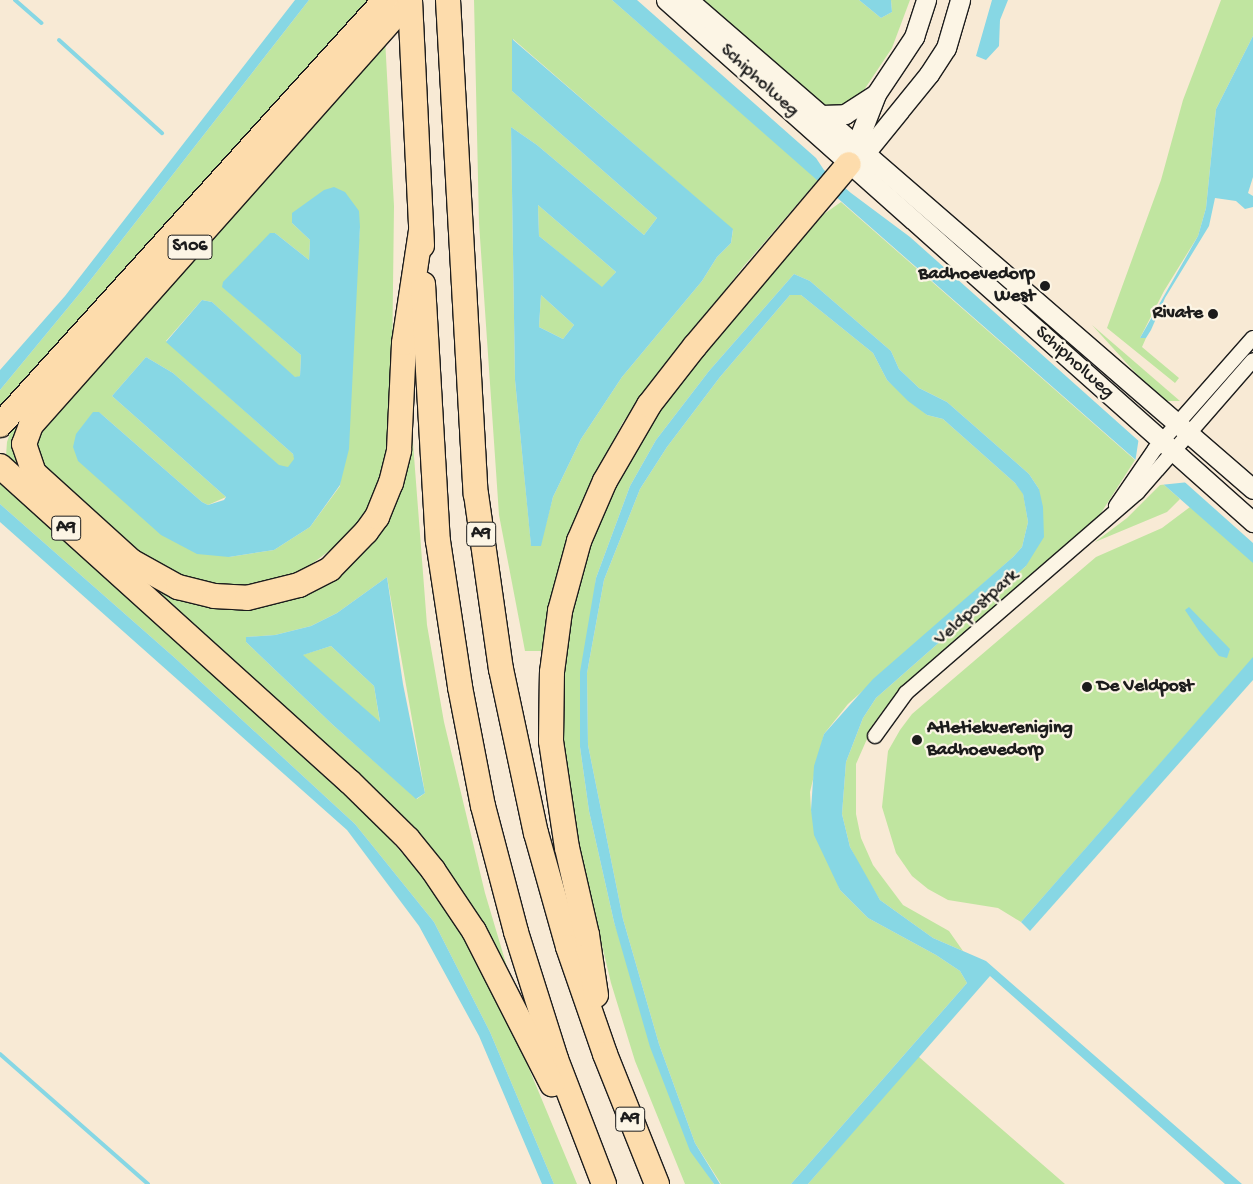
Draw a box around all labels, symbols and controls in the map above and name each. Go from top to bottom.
street label: Schipholweg [715,40,803,122]
road number: S106 [168,232,212,262]
place label: Badhoevedorp West [918,264,1035,308]
marker: Badhoevedorp West [1039,280,1051,292]
place label: Rivate [1152,303,1203,325]
marker: Rivate [1207,308,1219,320]
street label: Schipholweg [1030,322,1118,404]
road number: A9 [51,512,81,544]
road number: A9 [466,518,496,550]
street label: Veldpostpark [930,565,1024,651]
place label: De Veldpost [1097,676,1193,698]
marker: De Veldpost [1081,681,1093,693]
place label: Atletiekvereniging Badhoevedorp [927,718,1073,762]
marker: Atletiekvereniging Badhoevedorp [911,734,923,746]
road number: A9 [615,1104,645,1134]

